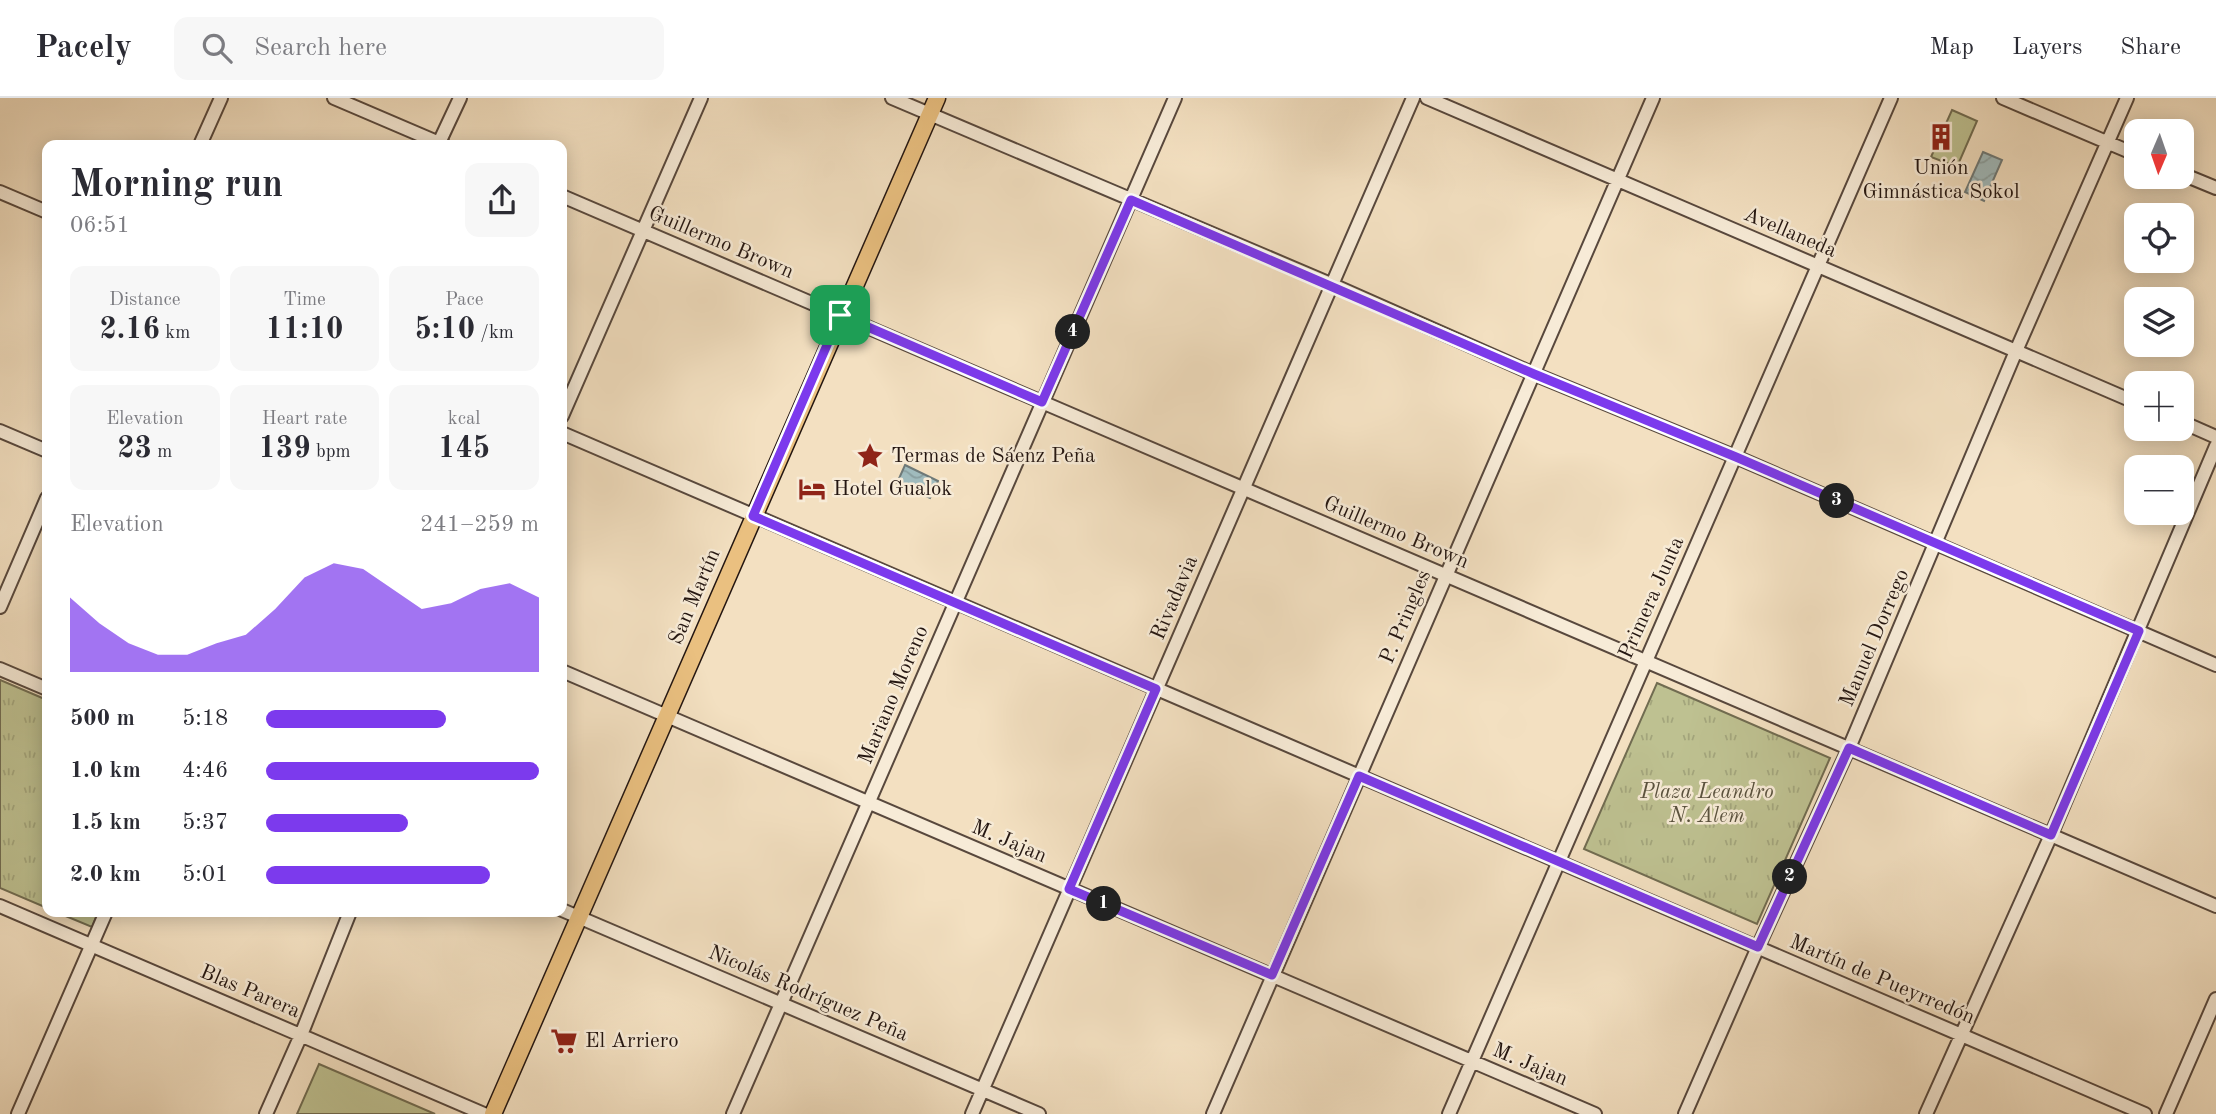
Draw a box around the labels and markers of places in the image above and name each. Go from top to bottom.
building icon: Unión Gimnástica Sokol [1926,122,1956,152]
place label: Unión Gimnástica Sokol [1862,158,2020,203]
pin [810,285,870,345]
pin: 4 [1056,314,1090,350]
place icon: Termas de Sáenz Peña [855,441,885,471]
place label: Termas de Sáenz Peña [891,446,1095,467]
hotel icon: Hotel Gualok [797,474,827,504]
place label: Hotel Gualok [833,479,952,500]
pin: 3 [1820,484,1854,518]
pin: 2 [1772,860,1808,894]
pin: 1 [1086,886,1122,922]
supermarket icon: El Arriero [549,1026,579,1056]
place label: El Arriero [585,1031,679,1052]

